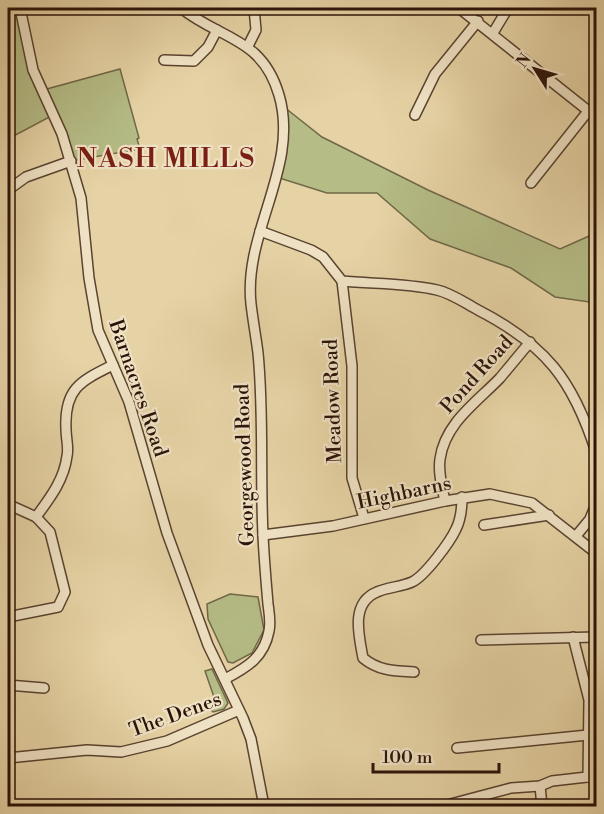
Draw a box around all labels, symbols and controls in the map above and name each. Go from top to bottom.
north arrow [505,39,565,99]
text: N [512,49,536,72]
district label: NASH MILLS [76,143,256,175]
street label: Barnacres Road [102,316,173,461]
street label: Pond Road [435,330,519,420]
street label: Meadow Road [319,338,348,464]
street label: Georgewood Road [230,383,261,547]
street label: Highbarns [355,471,454,516]
street label: The Denes [126,687,225,744]
scale bar [373,736,499,774]
text: 100 m [382,746,433,769]

